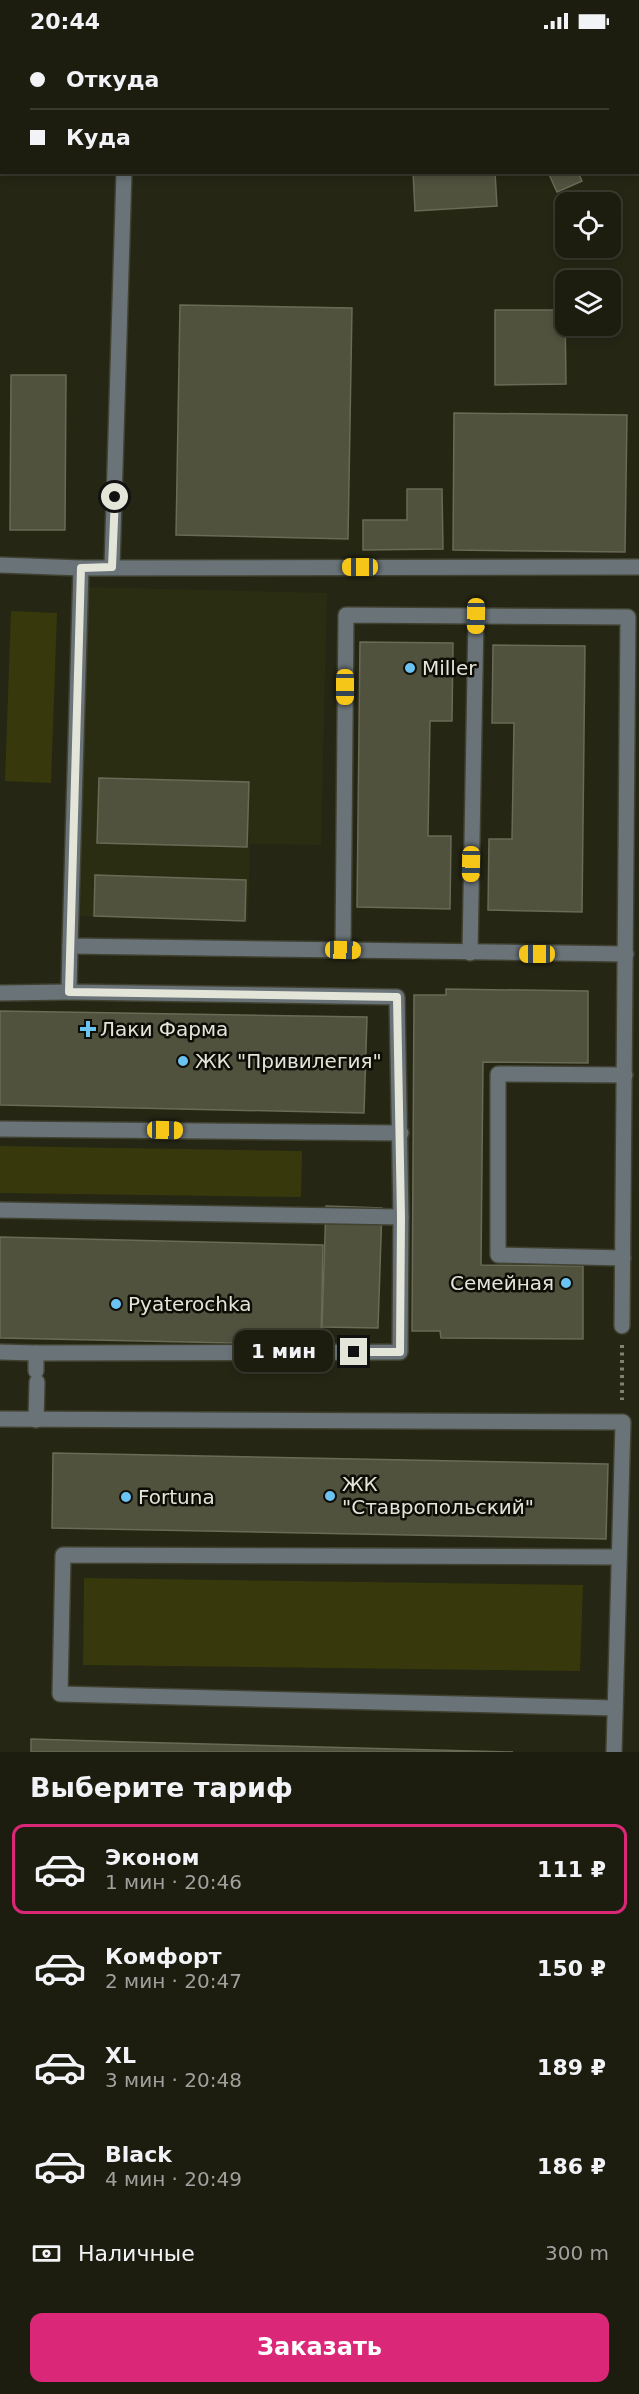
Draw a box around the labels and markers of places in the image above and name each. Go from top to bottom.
place label: Miller [422,656,477,680]
marker: Miller [403,661,417,675]
place label: Лаки Фарма [100,1017,228,1041]
marker: Лаки Фарма [81,1022,95,1036]
place label: ЖК "Привилегия" [195,1049,382,1073]
marker: ЖК "Привилегия" [176,1054,190,1068]
place label: Семейная [450,1271,554,1295]
marker: Семейная [559,1276,573,1290]
place label: Pyaterochka [128,1292,251,1316]
marker: Pyaterochka [109,1297,123,1311]
place label: ЖК "Ставропольский" [342,1472,534,1519]
place label: Fortuna [138,1485,215,1509]
marker: ЖК "Ставропольский" [323,1489,337,1503]
marker: Fortuna [119,1490,133,1504]

